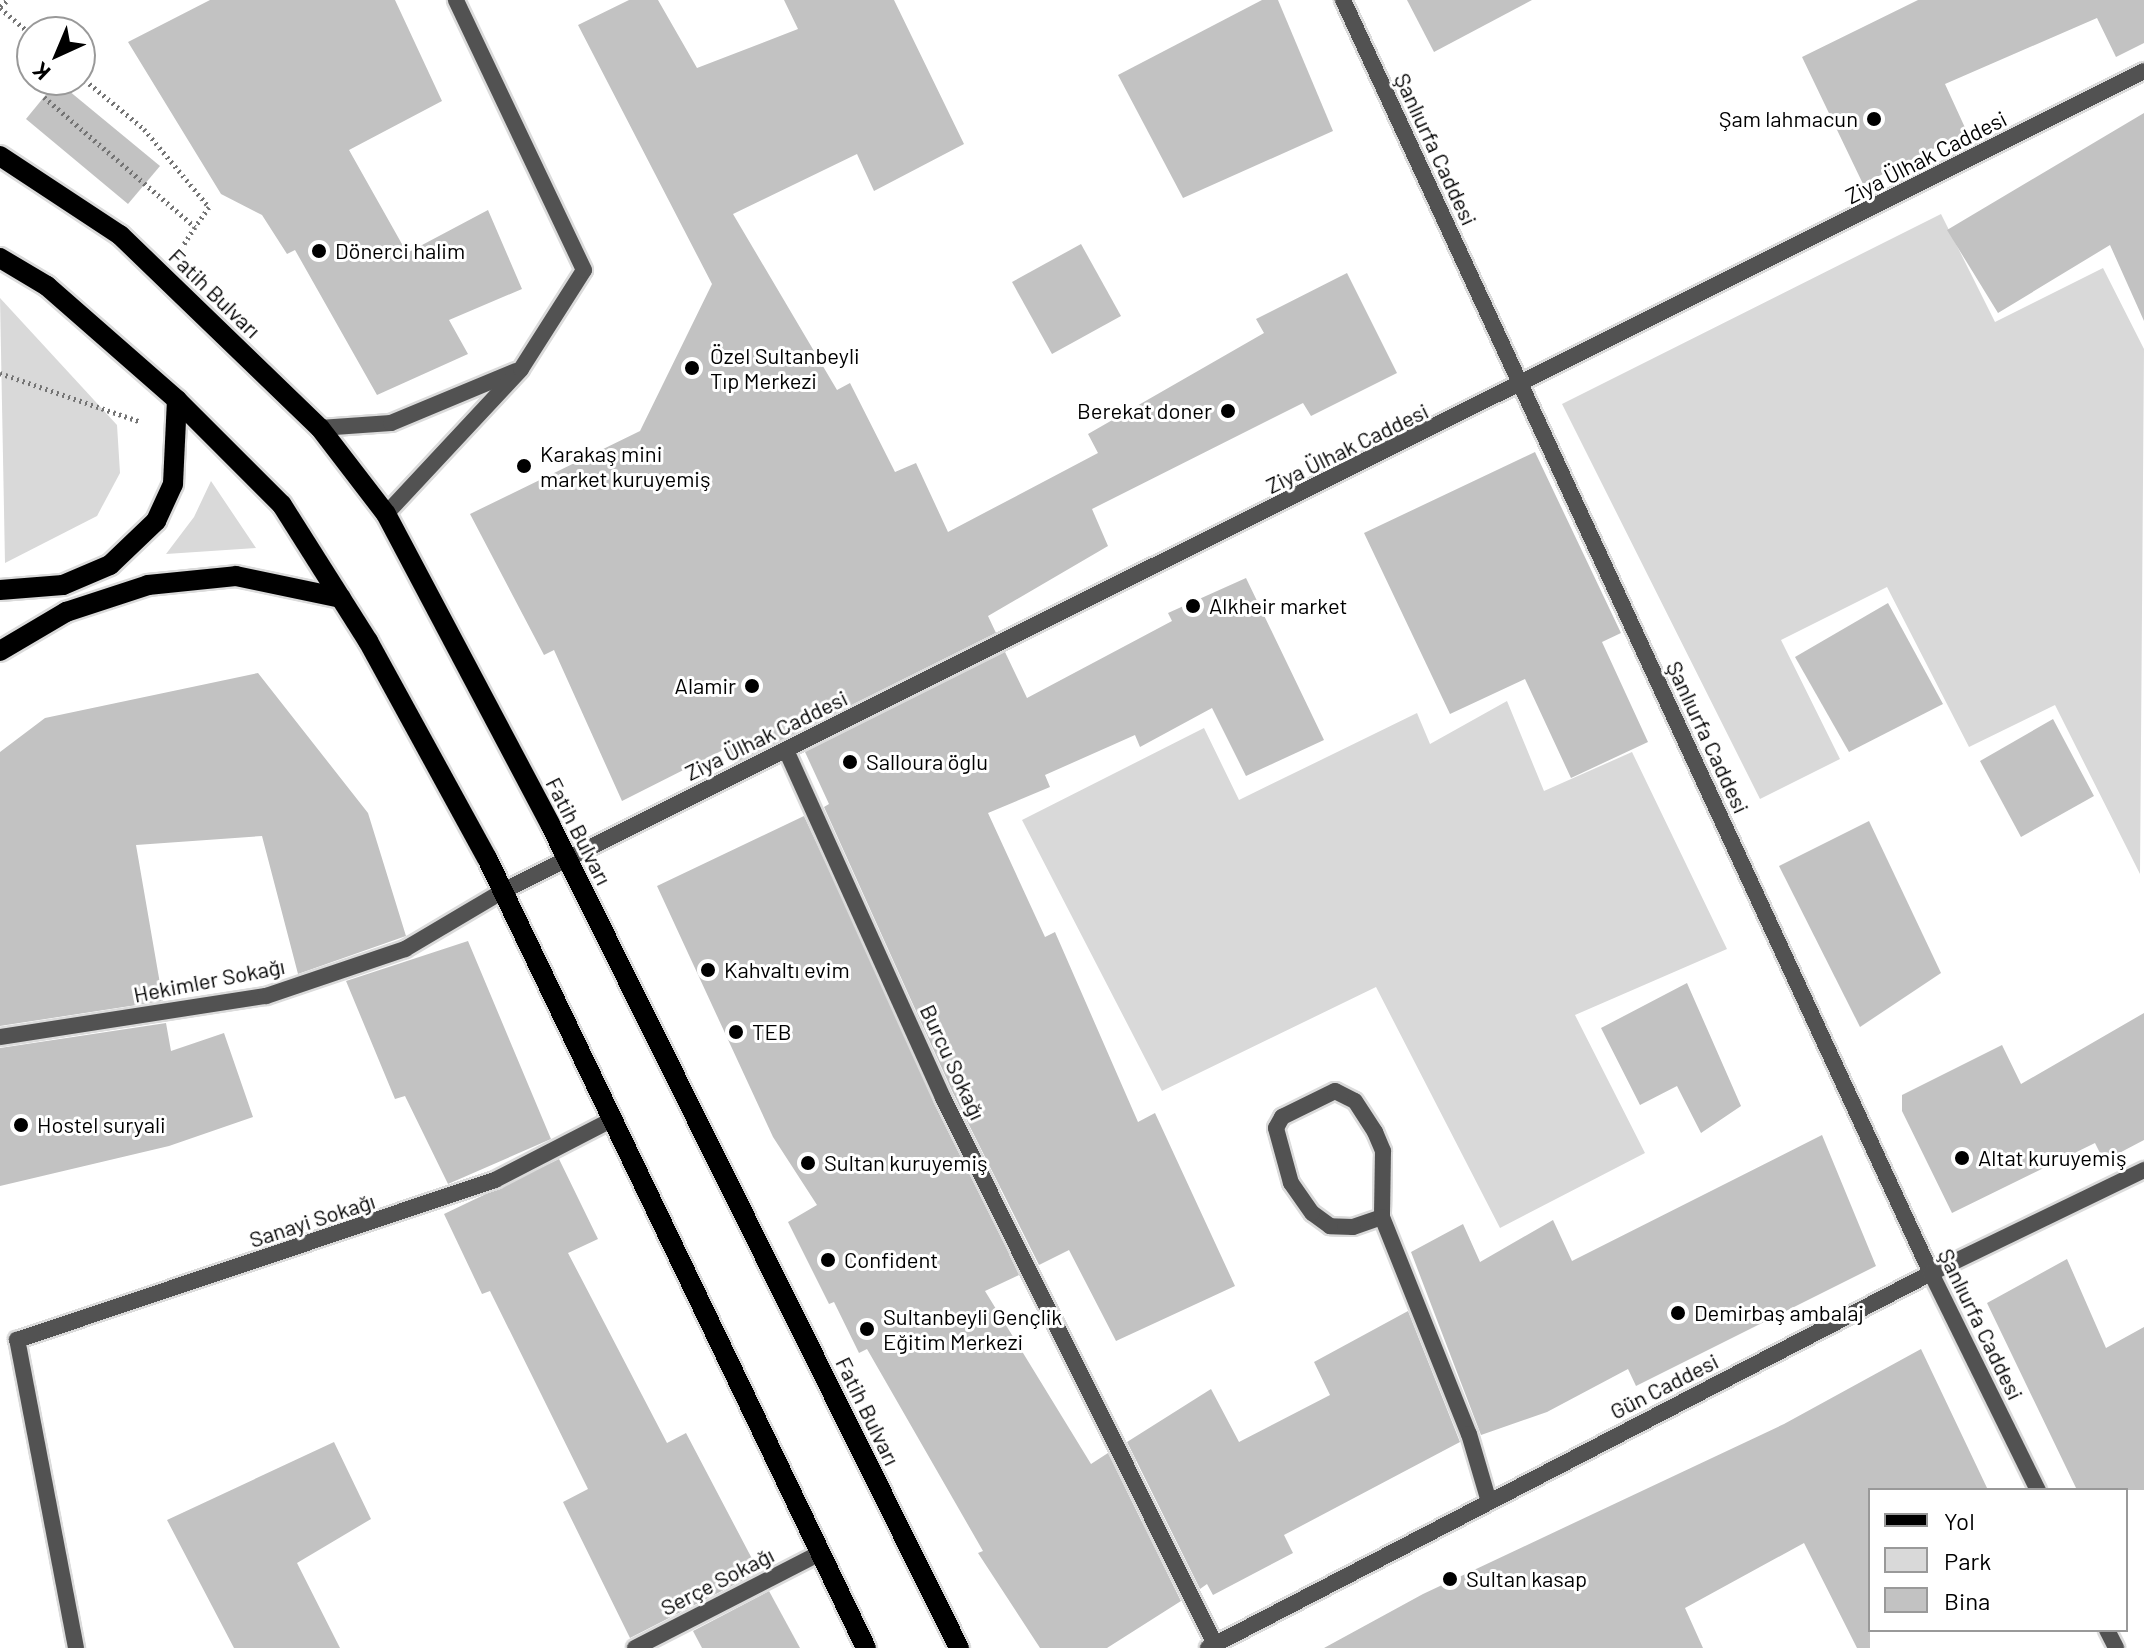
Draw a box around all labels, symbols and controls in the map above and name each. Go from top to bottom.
north arrow [16,16,96,96]
text: K [27,58,55,86]
street label: Şanlıurfa Caddesi [1389,69,1483,229]
street label: Ziya Ülhak Caddesi [1841,105,2011,209]
place label: Şam lahmacun [1719,106,1858,132]
marker: Şam lahmacun [1865,110,1883,128]
place label: Dönerci halim [335,238,465,264]
marker: Dönerci halim [310,242,328,260]
street label: Fatih Bulvarı [164,243,266,343]
place label: Özel Sultanbeyli Tıp Merkezi [710,342,860,394]
marker: Özel Sultanbeyli Tıp Merkezi [681,357,703,379]
street label: Ziya Ülhak Caddesi [1262,397,1432,499]
place label: Berekat doner [1077,398,1212,424]
marker: Berekat doner [1219,402,1237,420]
place label: Karakaş mini market kuruyemiş [540,440,711,492]
marker: Karakaş mini market kuruyemiş [515,457,533,475]
place label: Alkheir market [1209,593,1348,619]
marker: Alkheir market [1184,597,1202,615]
street label: Şanlıurfa Caddesi [1661,657,1755,817]
place label: Alamir [675,673,736,699]
marker: Alamir [743,677,761,695]
street label: Ziya Ülhak Caddesi [681,684,851,786]
place label: Salloura öglu [866,749,988,775]
marker: Salloura öglu [841,753,859,771]
street label: Fatih Bulvarı [541,773,617,889]
street label: Hekimler Sokağı [131,952,287,1008]
place label: Kahvaltı evim [724,957,850,983]
marker: Kahvaltı evim [699,961,717,979]
street label: Burcu Sokağı [915,1000,991,1124]
place label: TEB [752,1019,792,1045]
marker: TEB [727,1023,745,1041]
place label: Hostel suryali [37,1112,166,1138]
marker: Hostel suryali [12,1116,30,1134]
place label: Altat kuruyemiş [1978,1145,2127,1171]
marker: Altat kuruyemiş [1953,1149,1971,1167]
place label: Sultan kuruyemiş [824,1150,988,1176]
marker: Sultan kuruyemiş [799,1154,817,1172]
street label: Sanayi Sokağı [246,1187,378,1253]
street label: Şanlıurfa Caddesi [1933,1244,2029,1404]
place label: Confident [844,1247,938,1273]
marker: Confident [819,1251,837,1269]
place label: Demirbaş ambalaj [1694,1300,1864,1326]
place label: Sultanbeyli Gençlik Eğitim Merkezi [883,1303,1062,1354]
marker: Demirbaş ambalaj [1669,1304,1687,1322]
marker: Sultanbeyli Gençlik Eğitim Merkezi [858,1320,876,1338]
street label: Gün Caddesi [1606,1348,1722,1424]
street label: Fatih Bulvarı [830,1353,906,1469]
legend [1868,1488,2128,1632]
text: Yol [1944,1506,1975,1535]
street label: Serçe Sokağı [656,1541,778,1621]
text: Park [1944,1546,1991,1575]
place label: Sultan kasap [1466,1566,1587,1592]
marker: Sultan kasap [1441,1570,1459,1588]
text: Bina [1944,1586,1990,1615]

